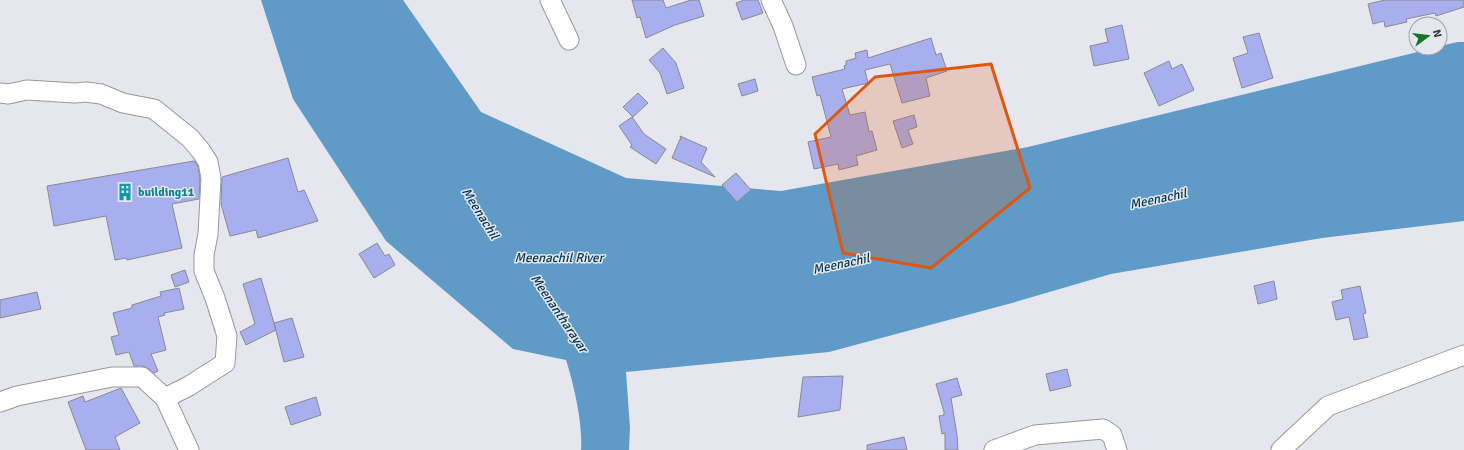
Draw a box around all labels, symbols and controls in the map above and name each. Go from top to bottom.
north arrow [1408,16,1448,56]
text: N [1430,28,1444,39]
building icon: building11 [115,182,135,202]
place label: building11 [138,185,195,200]
water label: Meenachil [458,185,503,243]
water label: Meenachil [1128,185,1189,213]
water label: Meenachil River [515,250,606,266]
water label: Meenachil [811,250,872,278]
water label: Meenantharayar [527,271,592,358]

